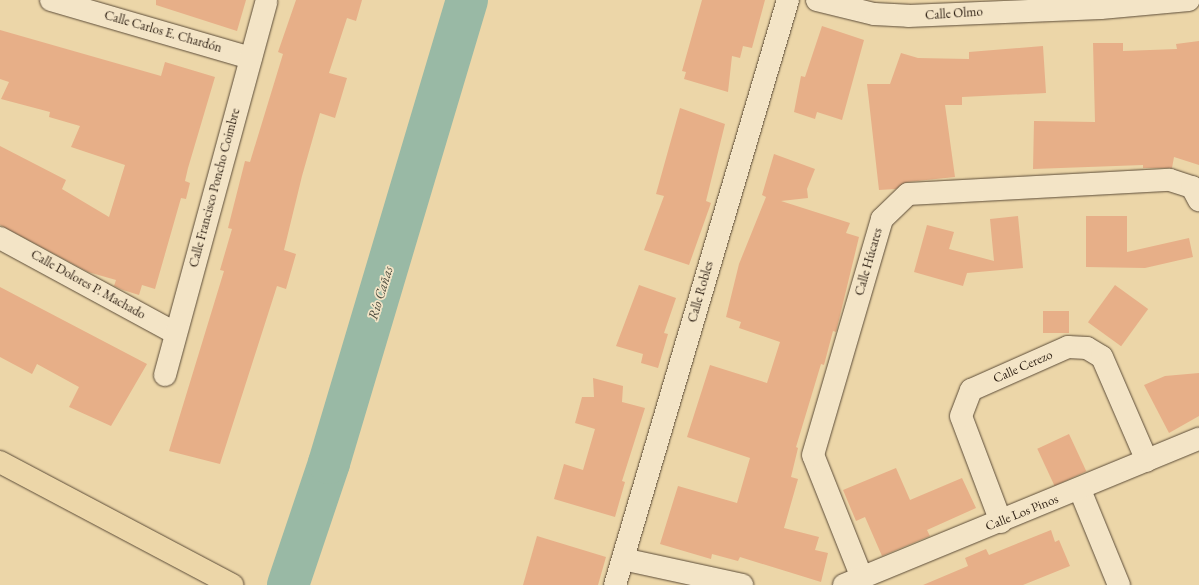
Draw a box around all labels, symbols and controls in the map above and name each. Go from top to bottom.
street label: Calle Olmo [925,4,983,24]
street label: Calle Carlos E. Chardón [102,8,224,56]
street label: Calle Francisco Poncho Coimbre [186,107,244,269]
street label: Calle Húcares [852,226,886,298]
street label: Calle Dolores P. Machado [28,247,148,323]
street label: Calle Robles [685,260,717,324]
water label: Río Cañas [364,264,396,322]
street label: Calle Cerezo [991,347,1055,387]
street label: Calle Los Pinos [983,491,1061,535]

